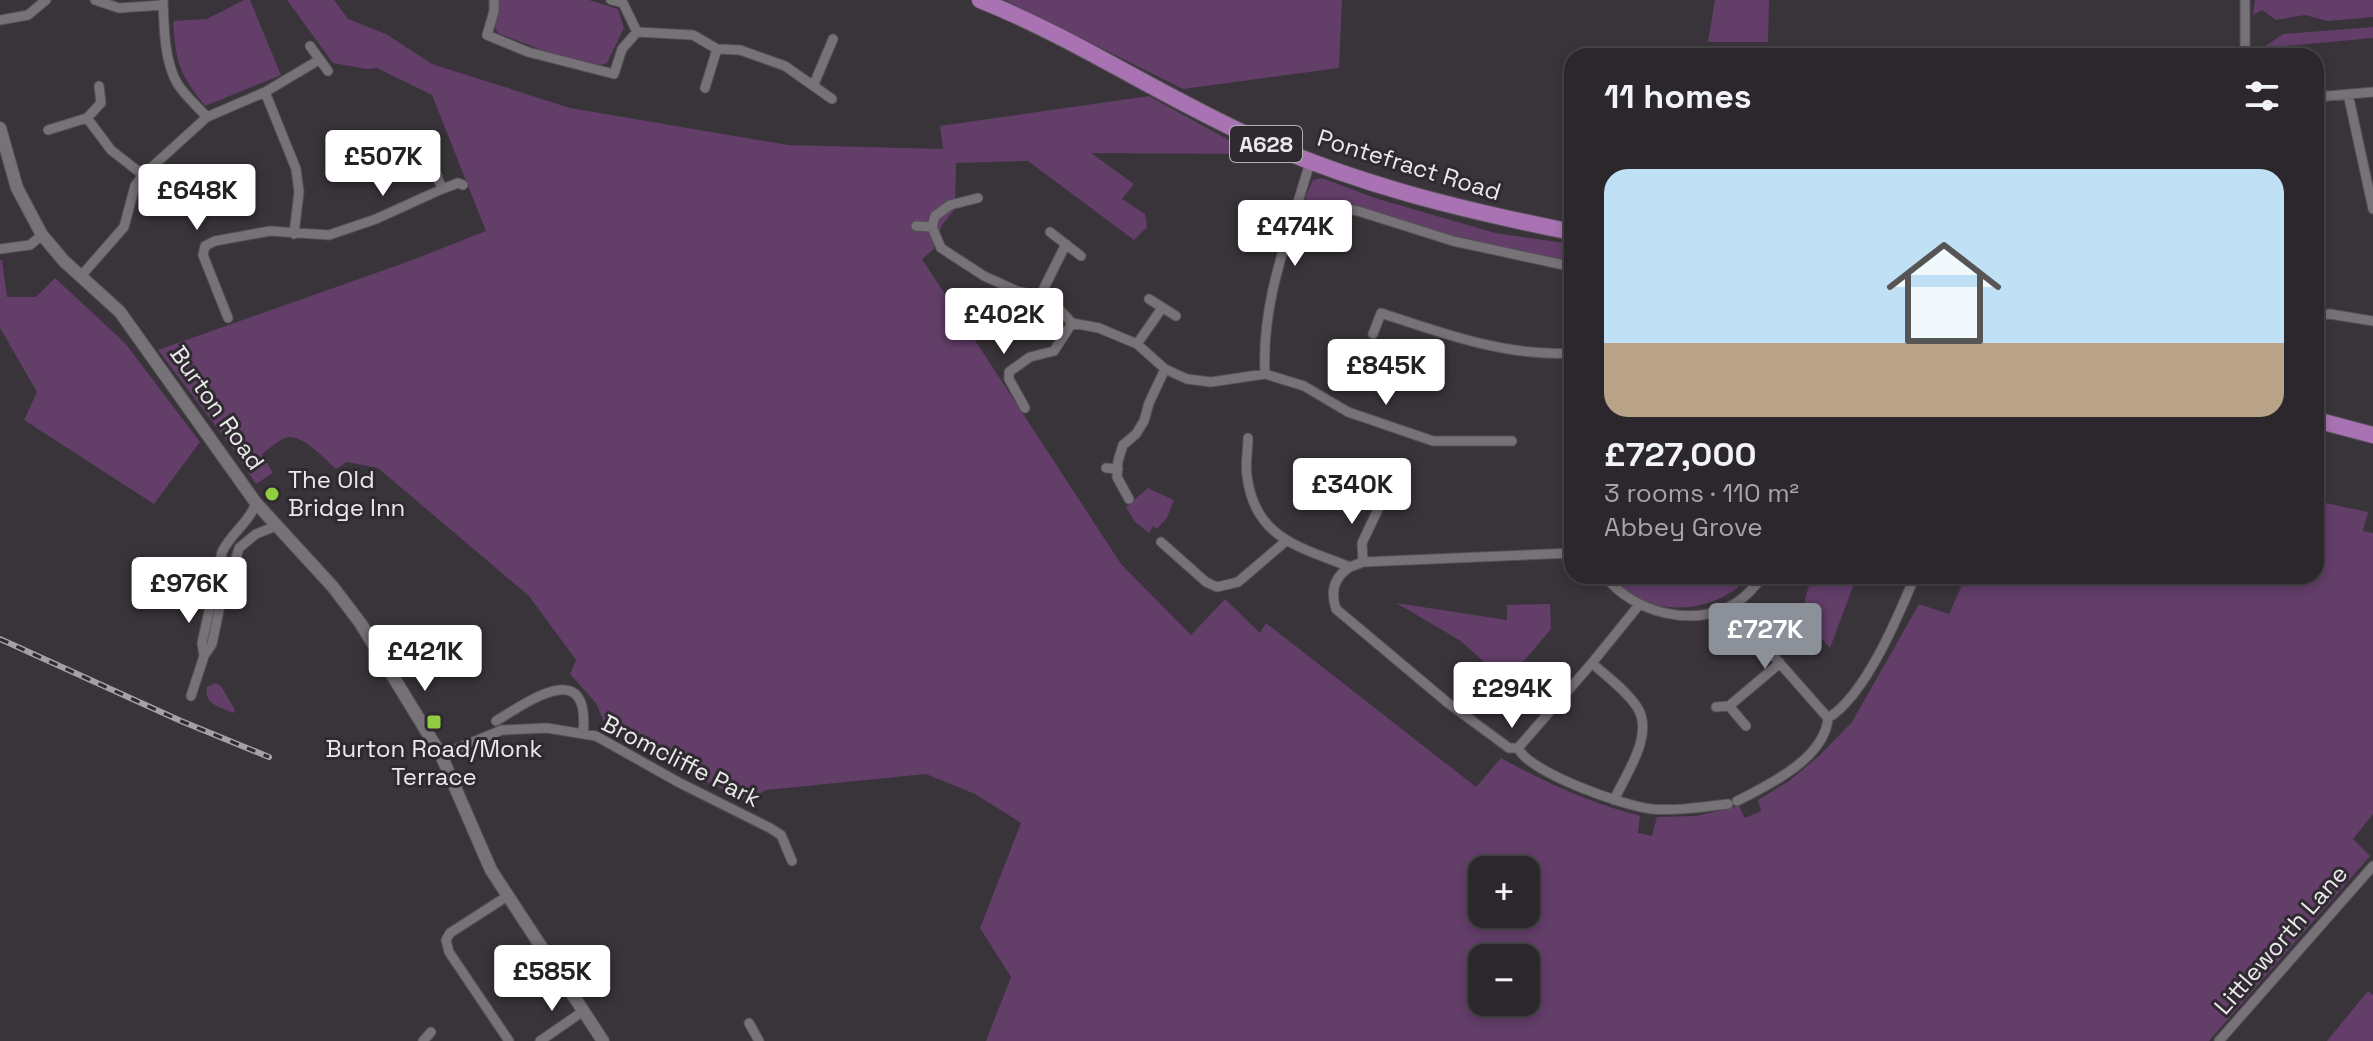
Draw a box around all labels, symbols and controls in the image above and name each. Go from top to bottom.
icon: filters [2240,74,2284,118]
text: 11 homes [1604,75,1752,118]
street label: Pontefract Road [1314,122,1505,207]
road number: A628 [1230,126,1302,162]
pin: £507K [327,130,439,198]
text: £507K [343,139,423,173]
pin: £648K [141,164,253,232]
text: £648K [156,173,238,207]
pin: £474K [1239,200,1351,268]
text: £474K [1256,209,1334,243]
icon: home [1872,221,2016,365]
pin: £402K [948,288,1060,356]
text: £402K [963,297,1045,331]
pin: £845K [1330,339,1442,407]
street label: Burton Road [163,340,272,476]
text: £845K [1346,348,1426,382]
text: £727,000 [1604,433,1756,476]
pin: £340K [1296,458,1408,526]
place label: The Old Bridge Inn [288,464,405,523]
text: £340K [1311,467,1393,501]
text: 3 rooms · 110 m² [1604,476,1799,510]
marker: The Old Bridge Inn [263,485,281,503]
text: Abbey Grove [1604,510,1763,544]
pin: £976K [133,557,245,625]
text: £976K [150,566,228,600]
pin: £727K [1709,603,1821,671]
text: £727K [1727,612,1803,646]
pin: £421K [369,625,481,693]
text: £421K [387,634,463,668]
pin: £294K [1456,662,1568,730]
text: £294K [1472,671,1552,705]
street label: Bromcliffe Park [597,707,766,814]
marker: Burton Road/Monk Terrace [425,713,443,731]
place label: Burton Road/Monk Terrace [326,733,543,792]
map controls [1468,856,1540,1016]
button: + [1468,856,1540,928]
street label: Littleworth Lane [2207,858,2354,1021]
button: − [1468,944,1540,1016]
pin: £585K [496,945,608,1013]
text: £585K [512,954,592,988]

